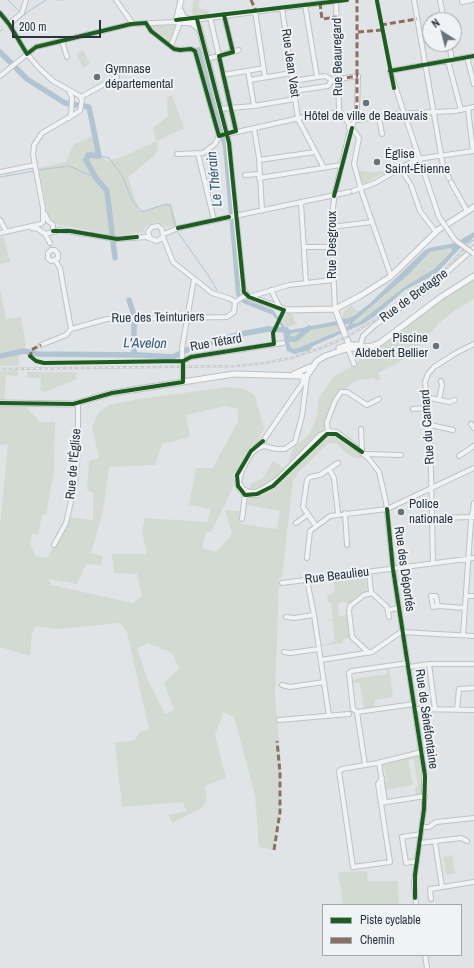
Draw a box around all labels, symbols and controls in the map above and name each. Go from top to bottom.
scale bar [14,12,103,38]
north arrow [422,12,462,52]
text: N [429,16,442,31]
street label: Rue Beauregard [330,18,346,96]
text: 200 m [19,19,46,35]
street label: Rue Jean Vast [277,28,303,98]
place label: Gymnase départemental [105,62,173,93]
marker: Gymnase départemental [92,72,102,82]
marker: Hôtel de ville de Beauvais [361,98,371,108]
place label: Hôtel de ville de Beauvais [304,109,428,125]
place label: Église Saint-Étienne [385,147,450,178]
water label: Le Thérain [204,151,226,207]
marker: Église Saint-Étienne [372,157,382,167]
street label: Rue Desgroux [325,211,341,279]
street label: Rue de Bretagne [377,266,451,326]
street label: Rue des Teinturiers [111,309,205,327]
street label: Rue Tétard [189,331,243,355]
place label: Piscine Aldebert Bellier [355,331,428,362]
water label: L'Avelon [123,335,167,353]
marker: Piscine Aldebert Bellier [431,341,441,351]
street label: Rue du Camard [418,389,438,465]
street label: Rue de l'Église [63,428,85,500]
place label: Police nationale [409,497,453,528]
marker: Police nationale [396,507,406,517]
street label: Rue des Déportés [390,525,418,613]
street label: Rue Beaulieu [304,564,370,588]
street label: Rue de Sénéfontaine [411,668,441,770]
legend [322,904,462,956]
text: Piste cyclable [360,912,421,928]
text: Chemin [360,932,394,948]

